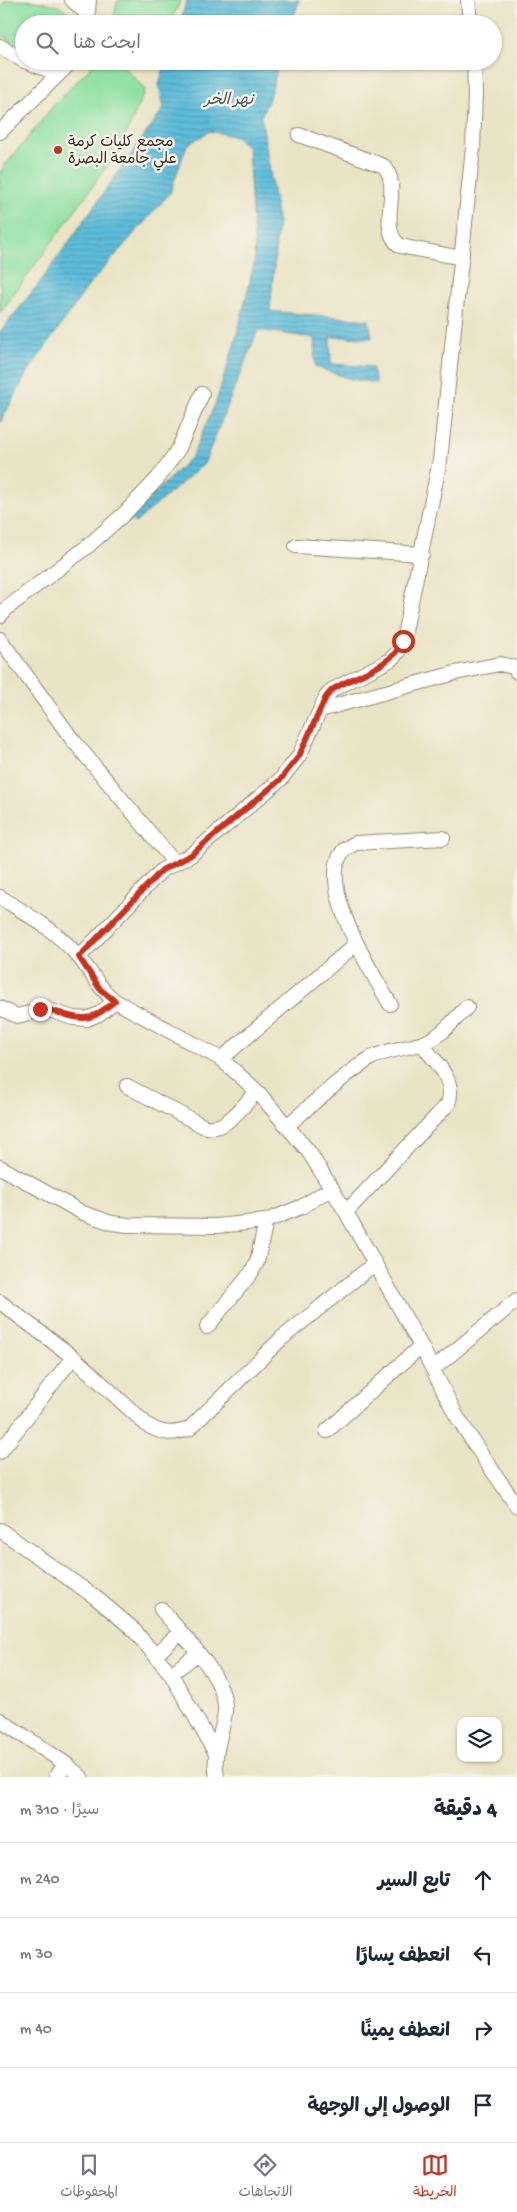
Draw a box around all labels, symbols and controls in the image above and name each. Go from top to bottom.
search box [15,15,502,70]
icon: search [33,29,61,57]
text: ابحث هنا [73,33,141,56]
water label: نهر الخر [203,91,255,111]
place label: مجمع كليات كرمة علي جامعة البصرة [68,134,177,171]
marker: مجمع كليات كرمة علي جامعة البصرة [52,144,64,156]
route start [392,630,415,653]
route end [29,998,52,1021]
map controls [457,1717,502,1762]
button: layers [457,1717,502,1762]
text: 4 دقيقة [434,1799,497,1824]
text: سيرًا · 310 m [20,1802,99,1821]
icon: ahead [469,1866,497,1894]
text: 240 m [20,1871,60,1890]
text: تابع السير [378,1871,450,1894]
icon: left [469,1941,497,1969]
text: 30 m [20,1946,53,1965]
text: انعطف يسارًا [356,1946,450,1969]
icon: right [469,2016,497,2044]
text: 40 m [20,2021,52,2040]
text: انعطف يمينًا [361,2021,450,2044]
icon: arrive [469,2091,497,2119]
text: الوصول إلى الوجهة [307,2096,450,2119]
tab: المحفوظات [60,2151,118,2204]
tab: الاتجاهات [238,2151,293,2204]
tab: الخريطة [413,2151,457,2204]

